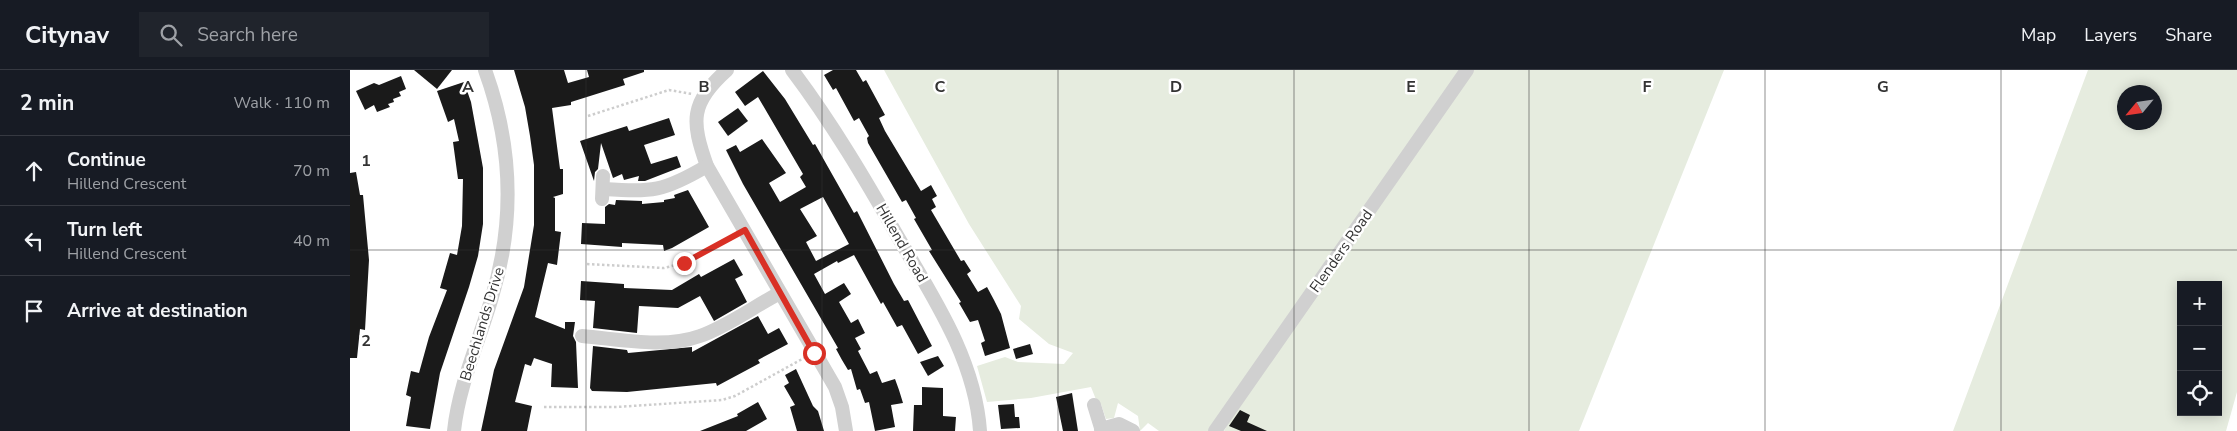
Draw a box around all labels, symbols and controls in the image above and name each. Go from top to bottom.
search box [139,12,489,57]
text: Citynav [25,19,109,51]
icon: search [157,21,185,49]
text: Search here [197,22,298,48]
text: Map [2021,23,2056,47]
text: Layers [2084,23,2137,47]
text: Share [2165,23,2212,47]
text: A [462,76,474,98]
text: B [698,76,710,98]
text: C [935,76,946,98]
text: D [1170,76,1182,98]
text: E [1406,76,1416,98]
text: F [1643,76,1652,98]
text: G [1877,76,1889,98]
north arrow [2117,85,2162,130]
text: 2 min [20,89,74,117]
text: Walk · 110 m [234,92,330,114]
text: Continue [67,147,146,173]
text: 1 [361,150,371,172]
icon: ahead [20,157,48,185]
text: 70 m [293,160,330,182]
text: Hillend Crescent [67,173,186,195]
street label: Hillend Road [871,200,933,286]
street label: Flenders Road [1305,206,1377,296]
text: Turn left [67,217,142,243]
icon: left [20,227,48,255]
text: 40 m [293,230,330,252]
text: Hillend Crescent [67,243,186,265]
route end [673,252,696,275]
street label: Beechlands Drive [455,265,509,383]
map controls [2177,281,2222,416]
button: + [2177,281,2222,326]
icon: arrive [20,297,48,325]
text: Arrive at destination [67,298,248,324]
button: − [2177,326,2222,371]
text: 2 [361,330,371,352]
route start [803,342,826,365]
button: locate [2177,371,2222,416]

